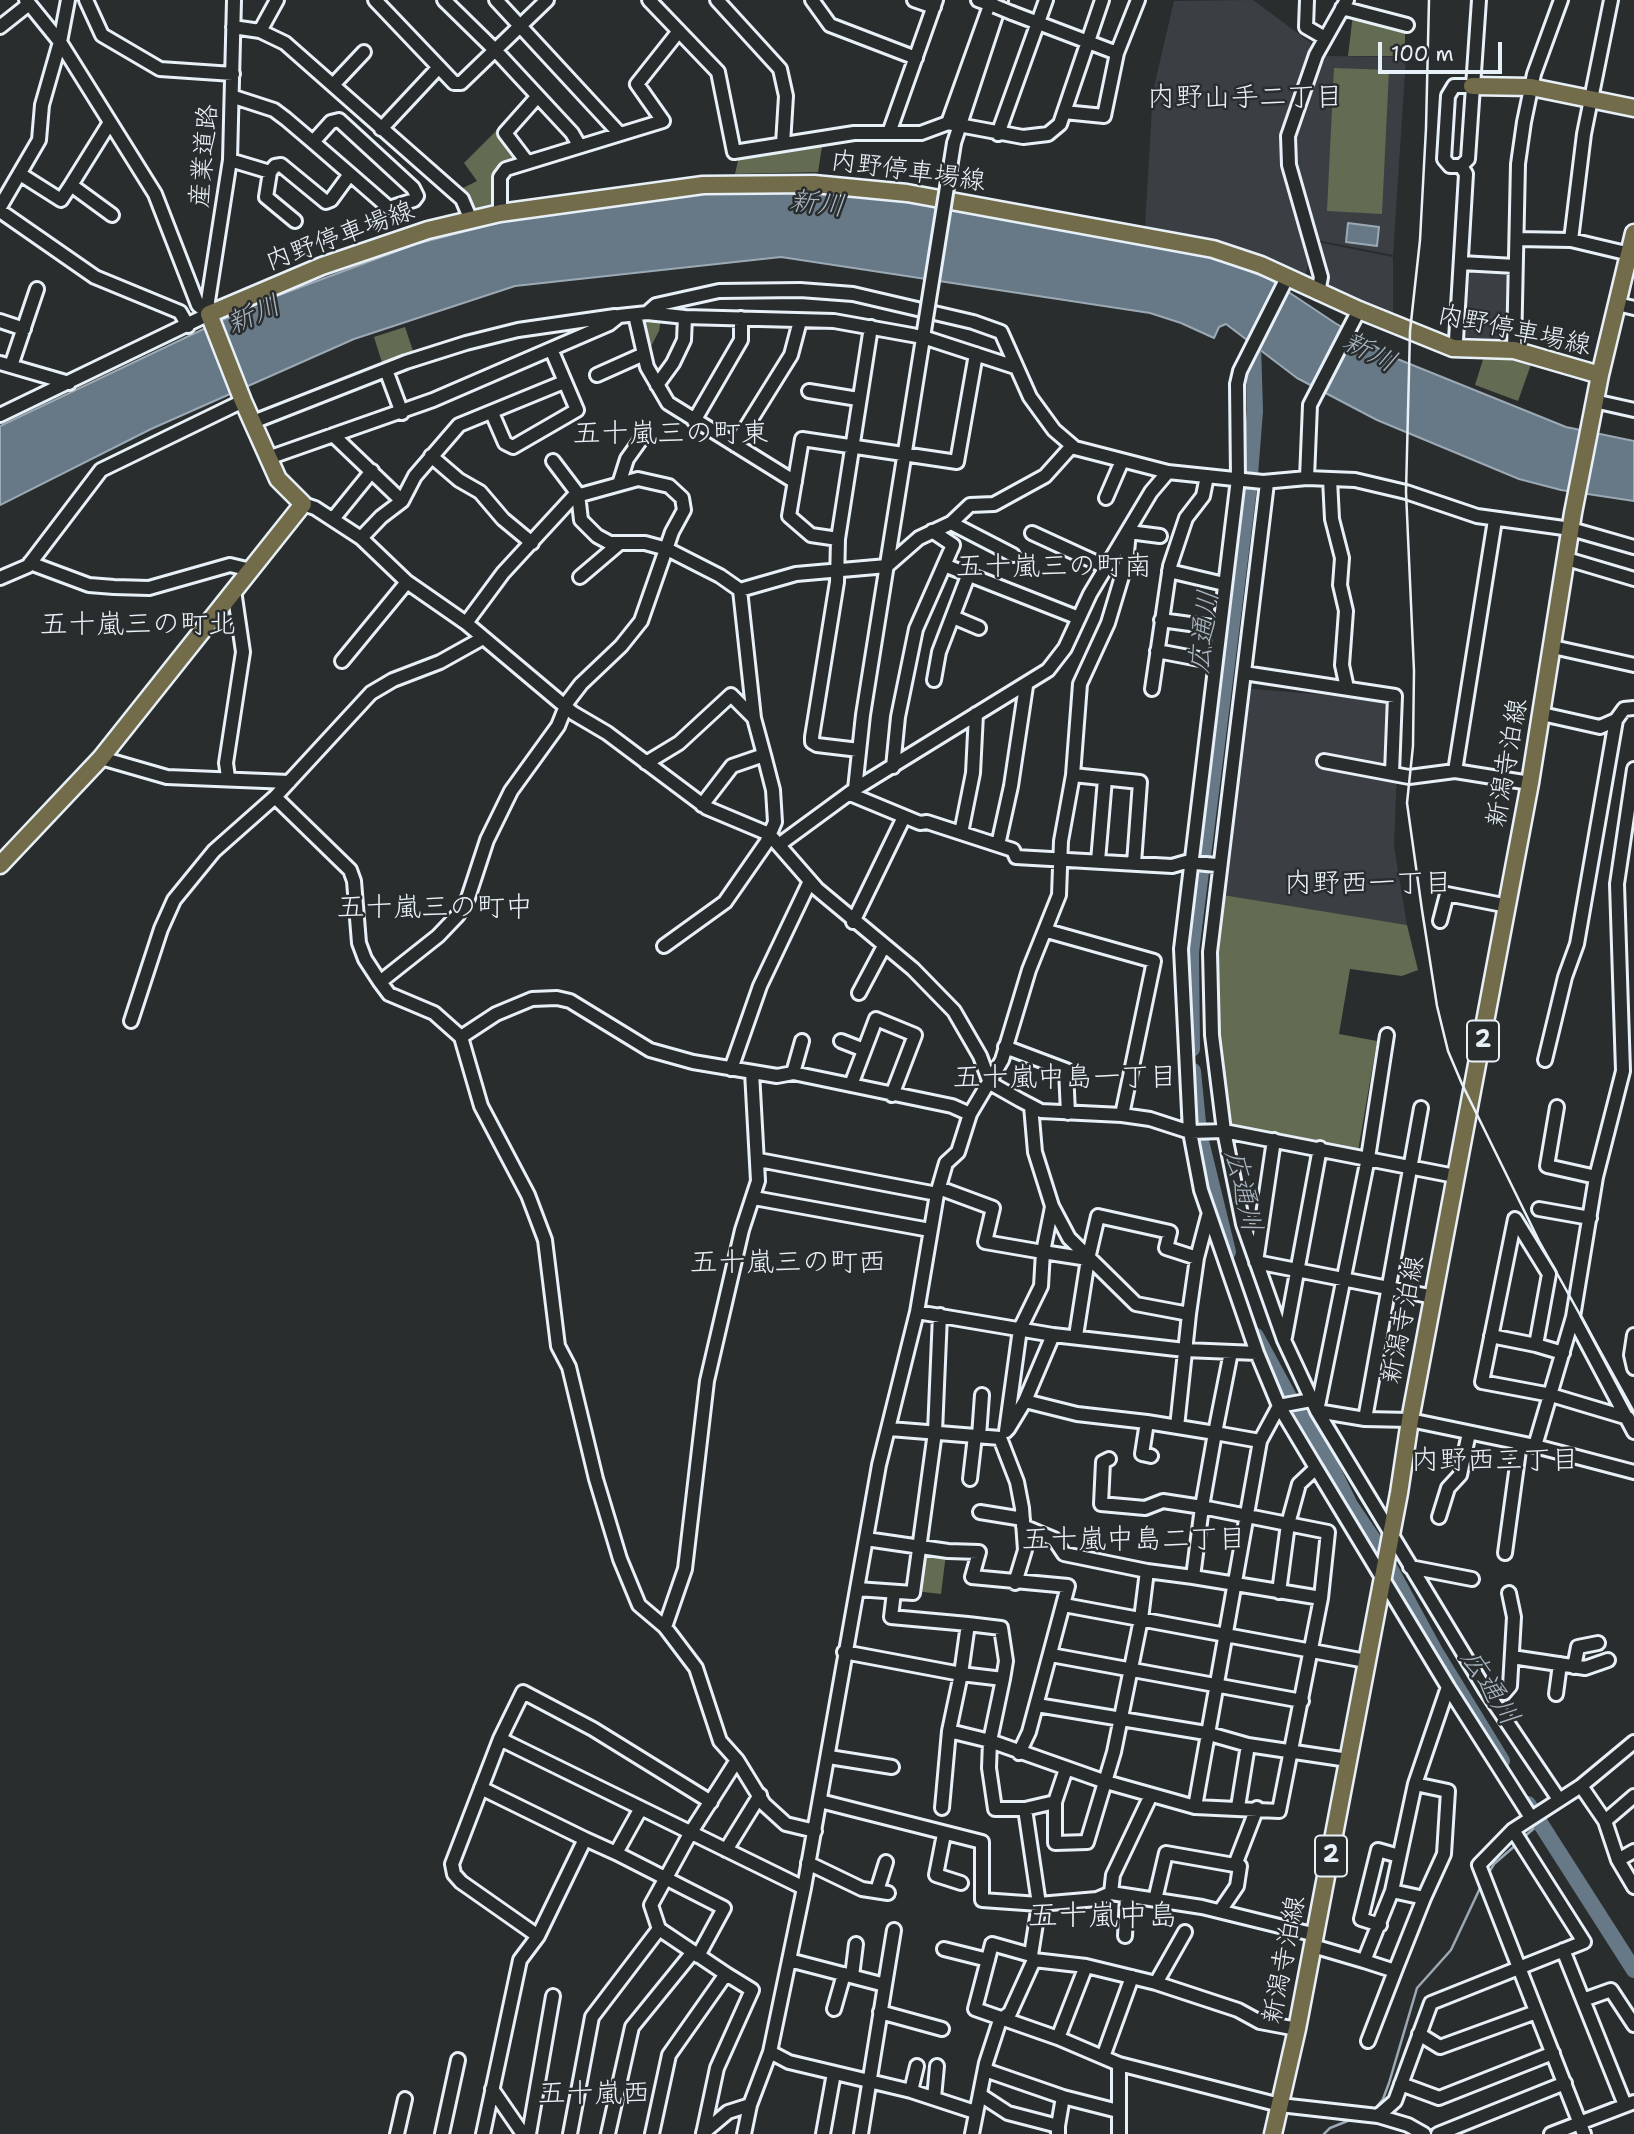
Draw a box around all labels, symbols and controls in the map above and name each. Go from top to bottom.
scale bar [1382,28,1506,72]
text: 100 m [1391,40,1454,68]
district label: 内野山手二丁目 [1147,82,1343,116]
street label: 産業道路 [185,103,225,209]
street label: 内野停車場線 [829,146,987,198]
water label: 新川 [787,185,847,225]
street label: 内野停車場線 [261,196,419,278]
water label: 新川 [222,289,286,343]
street label: 内野停車場線 [1434,300,1594,362]
water label: 新川 [1336,325,1402,381]
district label: 五十嵐三の町東 [573,418,769,452]
district label: 五十嵐三の町南 [956,551,1152,585]
water label: 広通川 [1183,588,1227,676]
district label: 五十嵐三の町北 [40,609,236,643]
street label: 新潟寺泊線 [1481,696,1535,830]
district label: 内野西一丁目 [1284,868,1452,902]
district label: 五十嵐三の町中 [337,892,533,926]
road number: 2 [1467,1021,1499,1062]
district label: 五十嵐中島一丁目 [953,1062,1177,1096]
water label: 広通川 [1216,1146,1268,1236]
district label: 五十嵐三の町西 [690,1247,886,1281]
street label: 新潟寺泊線 [1376,1253,1432,1387]
district label: 内野西三丁目 [1411,1445,1579,1479]
district label: 五十嵐中島二丁目 [1022,1524,1246,1558]
water label: 広通川 [1452,1643,1526,1733]
road number: 2 [1315,1836,1347,1877]
street label: 新潟寺泊線 [1257,1893,1313,2027]
district label: 五十嵐中島 [1028,1899,1178,1935]
district label: 五十嵐西 [538,2078,650,2112]

